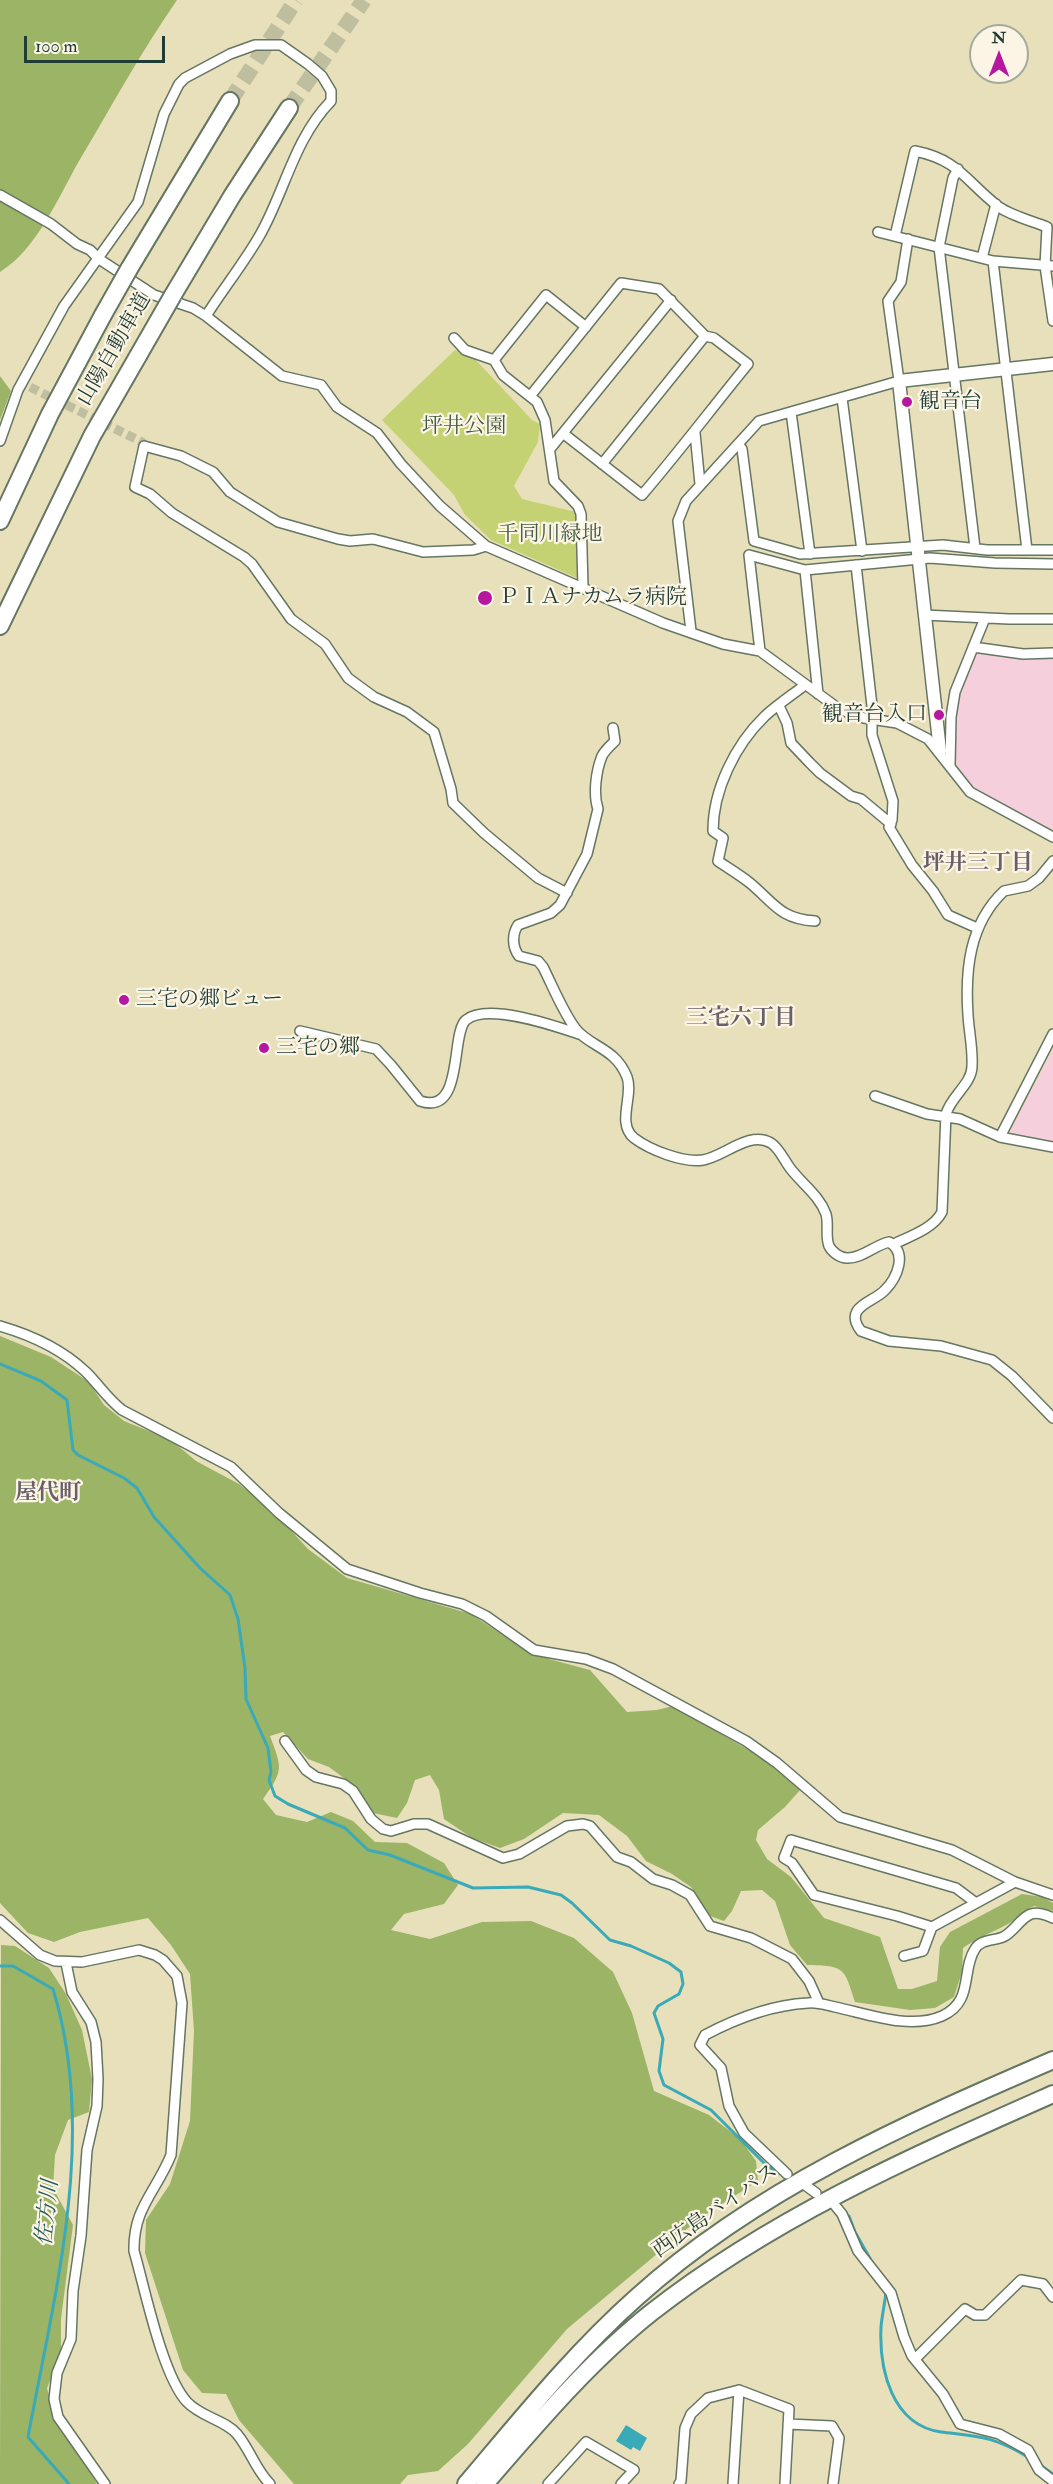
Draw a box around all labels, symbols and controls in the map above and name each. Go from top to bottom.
scale bar [27,24,168,62]
north arrow [969,24,1029,84]
text: N [992,28,1006,48]
text: 100 m [35,35,78,58]
street label: 山陽自動車道 [73,289,157,411]
place label: 観音台 [919,389,982,415]
marker: 観音台 [900,395,914,409]
park label: 坪井公園 [422,414,506,440]
park label: 千同川緑地 [498,522,602,548]
place label: ＰＩＡナカムラ病院 [498,585,687,611]
marker: ＰＩＡナカムラ病院 [476,589,494,607]
place label: 観音台入口 [822,702,927,728]
marker: 観音台入口 [932,708,946,722]
district label: 坪井三丁目 [923,851,1033,877]
place label: 三宅の郷ビュー [136,987,283,1013]
marker: 三宅の郷ビュー [117,993,131,1007]
district label: 三宅六丁目 [686,1006,796,1032]
place label: 三宅の郷 [276,1035,360,1061]
marker: 三宅の郷 [257,1041,271,1055]
district label: 屋代町 [15,1481,81,1507]
street label: 西広島バイパス [649,2160,783,2264]
water label: 佐方川 [32,2179,66,2247]

